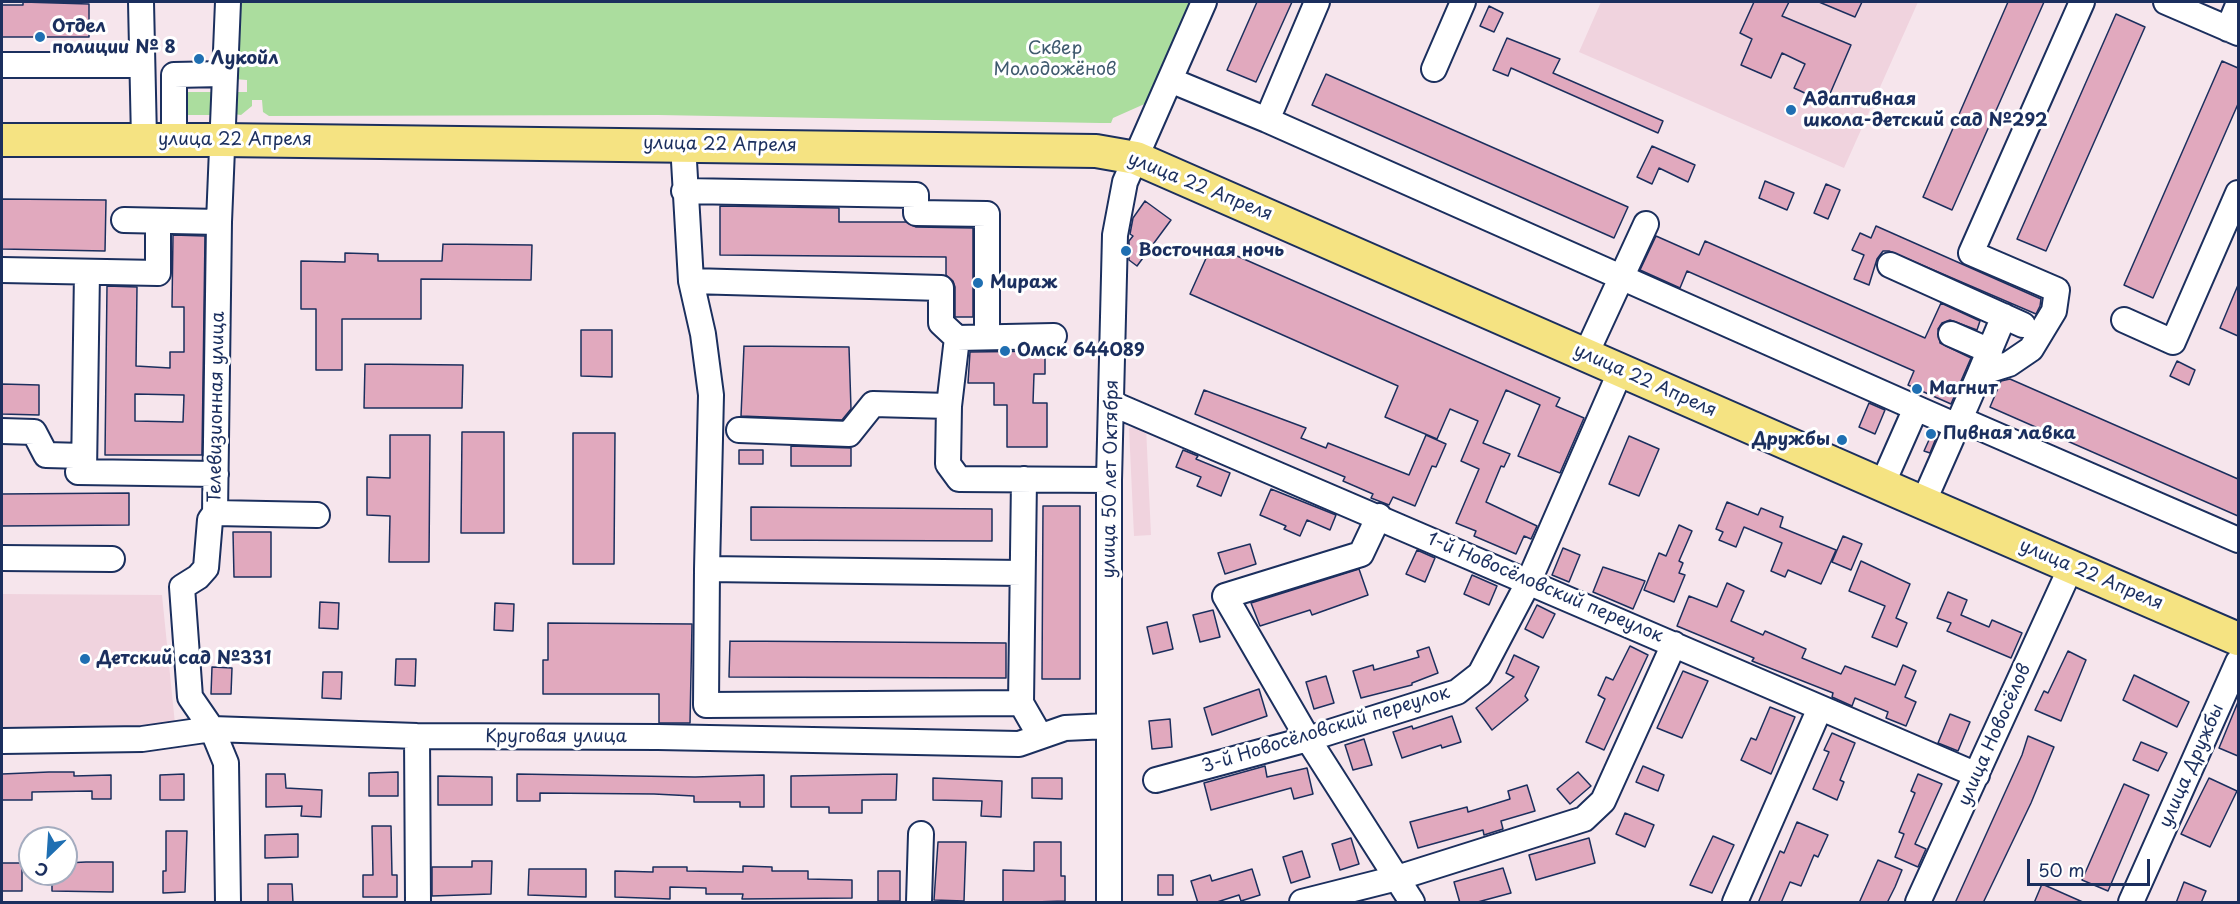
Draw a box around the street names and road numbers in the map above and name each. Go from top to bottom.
street label: улица 22 Апреля [158,129,312,151]
street label: улица 22 Апреля [643,133,797,157]
street label: улица 22 Апреля [1125,148,1275,226]
street label: Телевизионная улица [205,311,229,503]
street label: улица 22 Апреля [1570,340,1720,422]
street label: улица 50 лет Октября [1098,379,1124,579]
street label: 1-й Новосёловский переулок [1424,528,1666,648]
street label: улица 22 Апреля [2016,535,2166,615]
street label: улица Новосёлов [1954,661,2036,809]
street label: 3-й Новосёловский переулок [1199,682,1453,778]
street label: улица Дружбы [2155,701,2229,831]
street label: Круговая улица [485,726,627,748]

